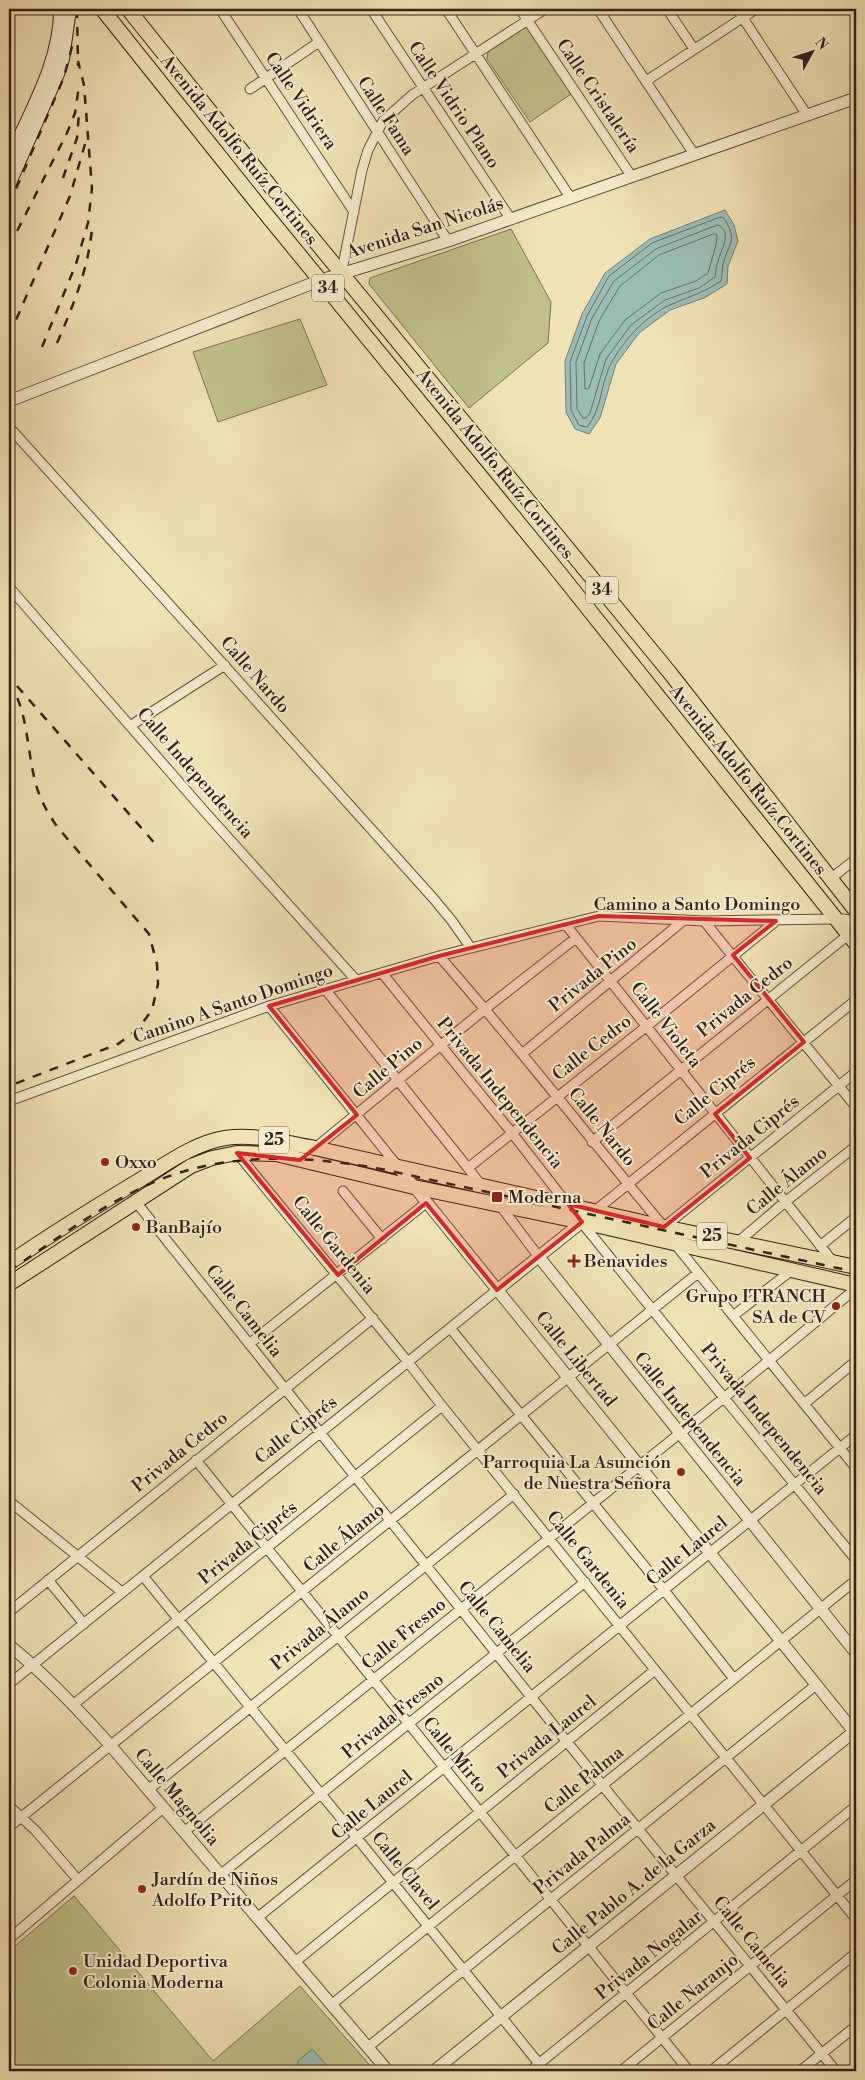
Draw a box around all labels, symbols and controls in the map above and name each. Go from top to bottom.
north arrow [788,28,838,78]
text: N [811,34,832,54]
street label: Calle Cristalería [551,35,645,158]
street label: Calle Vidrio Plano [403,37,505,173]
street label: Calle Vidriera [260,48,343,155]
street label: Avenida Adolfo Ruíz Cortines [154,49,323,250]
street label: Calle Fama [352,72,421,161]
street label: Avenida San Nicolás [343,192,506,265]
road number: 34 [312,274,344,302]
street label: Avenida Adolfo Ruíz Cortines [410,363,579,564]
road number: 34 [586,576,618,604]
street label: Calle Nardo [215,632,295,718]
street label: Avenida Adolfo Ruíz Cortines [663,679,832,880]
street label: Calle Independencia [132,703,259,844]
street label: Camino a Santo Domingo [594,893,800,916]
street label: Privada Pino [544,933,642,1017]
street label: Privada Cedro [692,951,798,1043]
street label: Camino A Santo Domingo [130,959,336,1049]
street label: Calle Violeta [625,977,707,1073]
street label: Calle Cedro [548,1010,636,1086]
street label: Privada Independencia [432,1012,569,1174]
street label: Calle Pino [348,1032,428,1104]
street label: Calle Ciprés [670,1051,760,1131]
street label: Calle Nardo [563,1083,641,1171]
street label: Privada Ciprés [696,1090,804,1184]
road number: 25 [259,1126,289,1154]
street label: Calle Álamo [742,1141,832,1221]
place label: Oxxo [115,1151,157,1174]
marker: Oxxo [99,1156,111,1168]
place label: Moderna [508,1186,582,1209]
marker: Moderna [490,1190,504,1204]
street label: Calle Gardenia [287,1191,381,1300]
place label: BanBajío [145,1216,222,1239]
marker: BanBajío [130,1221,142,1233]
road number: 25 [697,1222,727,1250]
place label: Benavides [583,1250,668,1273]
marker: Benavides [568,1255,580,1267]
street label: Calle Camelia [201,1260,288,1363]
place label: Grupo ITRANCH SA de CV [686,1285,827,1329]
marker: Grupo ITRANCH SA de CV [830,1300,842,1312]
street label: Calle Libertad [530,1307,622,1412]
street label: Privada Independencia [696,1338,833,1500]
street label: Calle Independencia [629,1347,752,1492]
street label: Calle Ciprés [250,1391,342,1469]
street label: Privada Cedro [127,1406,233,1498]
place label: Parroquia La Asunción de Nuestra Señora [483,1451,672,1495]
marker: Parroquia La Asunción de Nuestra Señora [675,1466,687,1478]
street label: Privada Ciprés [194,1496,302,1590]
street label: Calle Álamo [299,1498,389,1578]
street label: Calle Gardenia [541,1506,635,1615]
street label: Calle Laurel [642,1511,733,1591]
street label: Calle Camelia [453,1576,542,1678]
street label: Privada Álamo [266,1582,374,1676]
street label: Calle Fresno [357,1593,451,1675]
street label: Privada Fresno [337,1668,449,1764]
street label: Privada Laurel [493,1690,602,1784]
street label: Calle Mirto [417,1712,493,1798]
street label: Calle Palma [540,1740,629,1819]
street label: Calle Magnolia [129,1743,225,1851]
street label: Calle Laurel [327,1765,418,1845]
street label: Privada Palma [529,1807,636,1900]
street label: Calle Pablo A. de la Garza [547,1813,721,1960]
street label: Calle Clavel [366,1827,444,1916]
place label: Jardín de Niños Adolfo Prito [151,1868,278,1912]
marker: Jardín de Niños Adolfo Prito [136,1883,148,1895]
street label: Calle Camelia [708,1891,797,1993]
street label: Privada Nogalar [591,1905,707,2005]
street label: Calle Naranjo [643,1948,743,2036]
place label: Unidad Deportiva Colonia Moderna [83,1950,229,1994]
marker: Unidad Deportiva Colonia Moderna [67,1965,79,1977]

